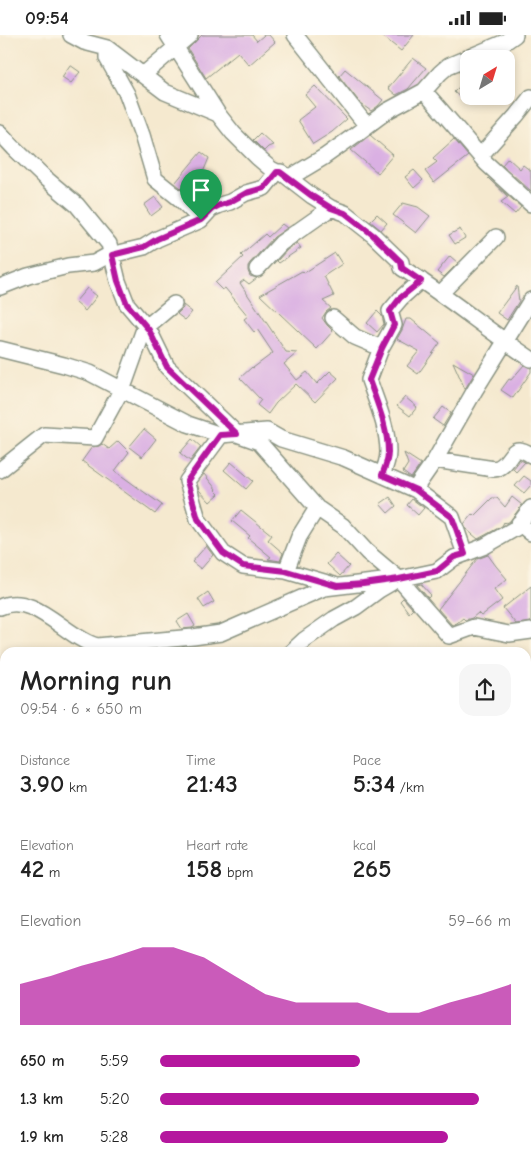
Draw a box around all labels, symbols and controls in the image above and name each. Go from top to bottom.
text: 09:54 [25,7,69,29]
north arrow [460,50,515,105]
map controls [460,50,515,105]
pin [180,169,222,220]
icon: arrive [187,176,215,204]
button: share [459,664,511,716]
text: Morning run [20,665,172,697]
text: 09:54 · 6 × 650 m [20,700,142,718]
text: Distance [20,752,70,769]
text: Time [186,752,215,769]
text: Pace [353,752,381,769]
text: 3.90 [20,769,64,798]
text: 21:43 [186,769,238,798]
text: 5:34 [353,769,395,798]
text: km [64,779,87,796]
text: /km [395,779,424,796]
text: Elevation [20,837,74,854]
text: Heart rate [186,837,248,854]
text: kcal [353,837,376,854]
text: 42 [20,854,44,883]
text: 158 [186,854,222,883]
text: 265 [353,854,391,883]
text: m [44,864,60,881]
text: bpm [222,864,253,881]
text: Elevation [20,912,81,930]
text: 59–66 m [448,912,511,930]
text: 650 m [20,1052,64,1070]
text: 5:59 [100,1052,129,1070]
text: 1.3 km [20,1090,63,1108]
text: 5:20 [100,1090,130,1108]
text: 1.9 km [20,1128,64,1146]
text: 5:28 [100,1128,128,1146]

